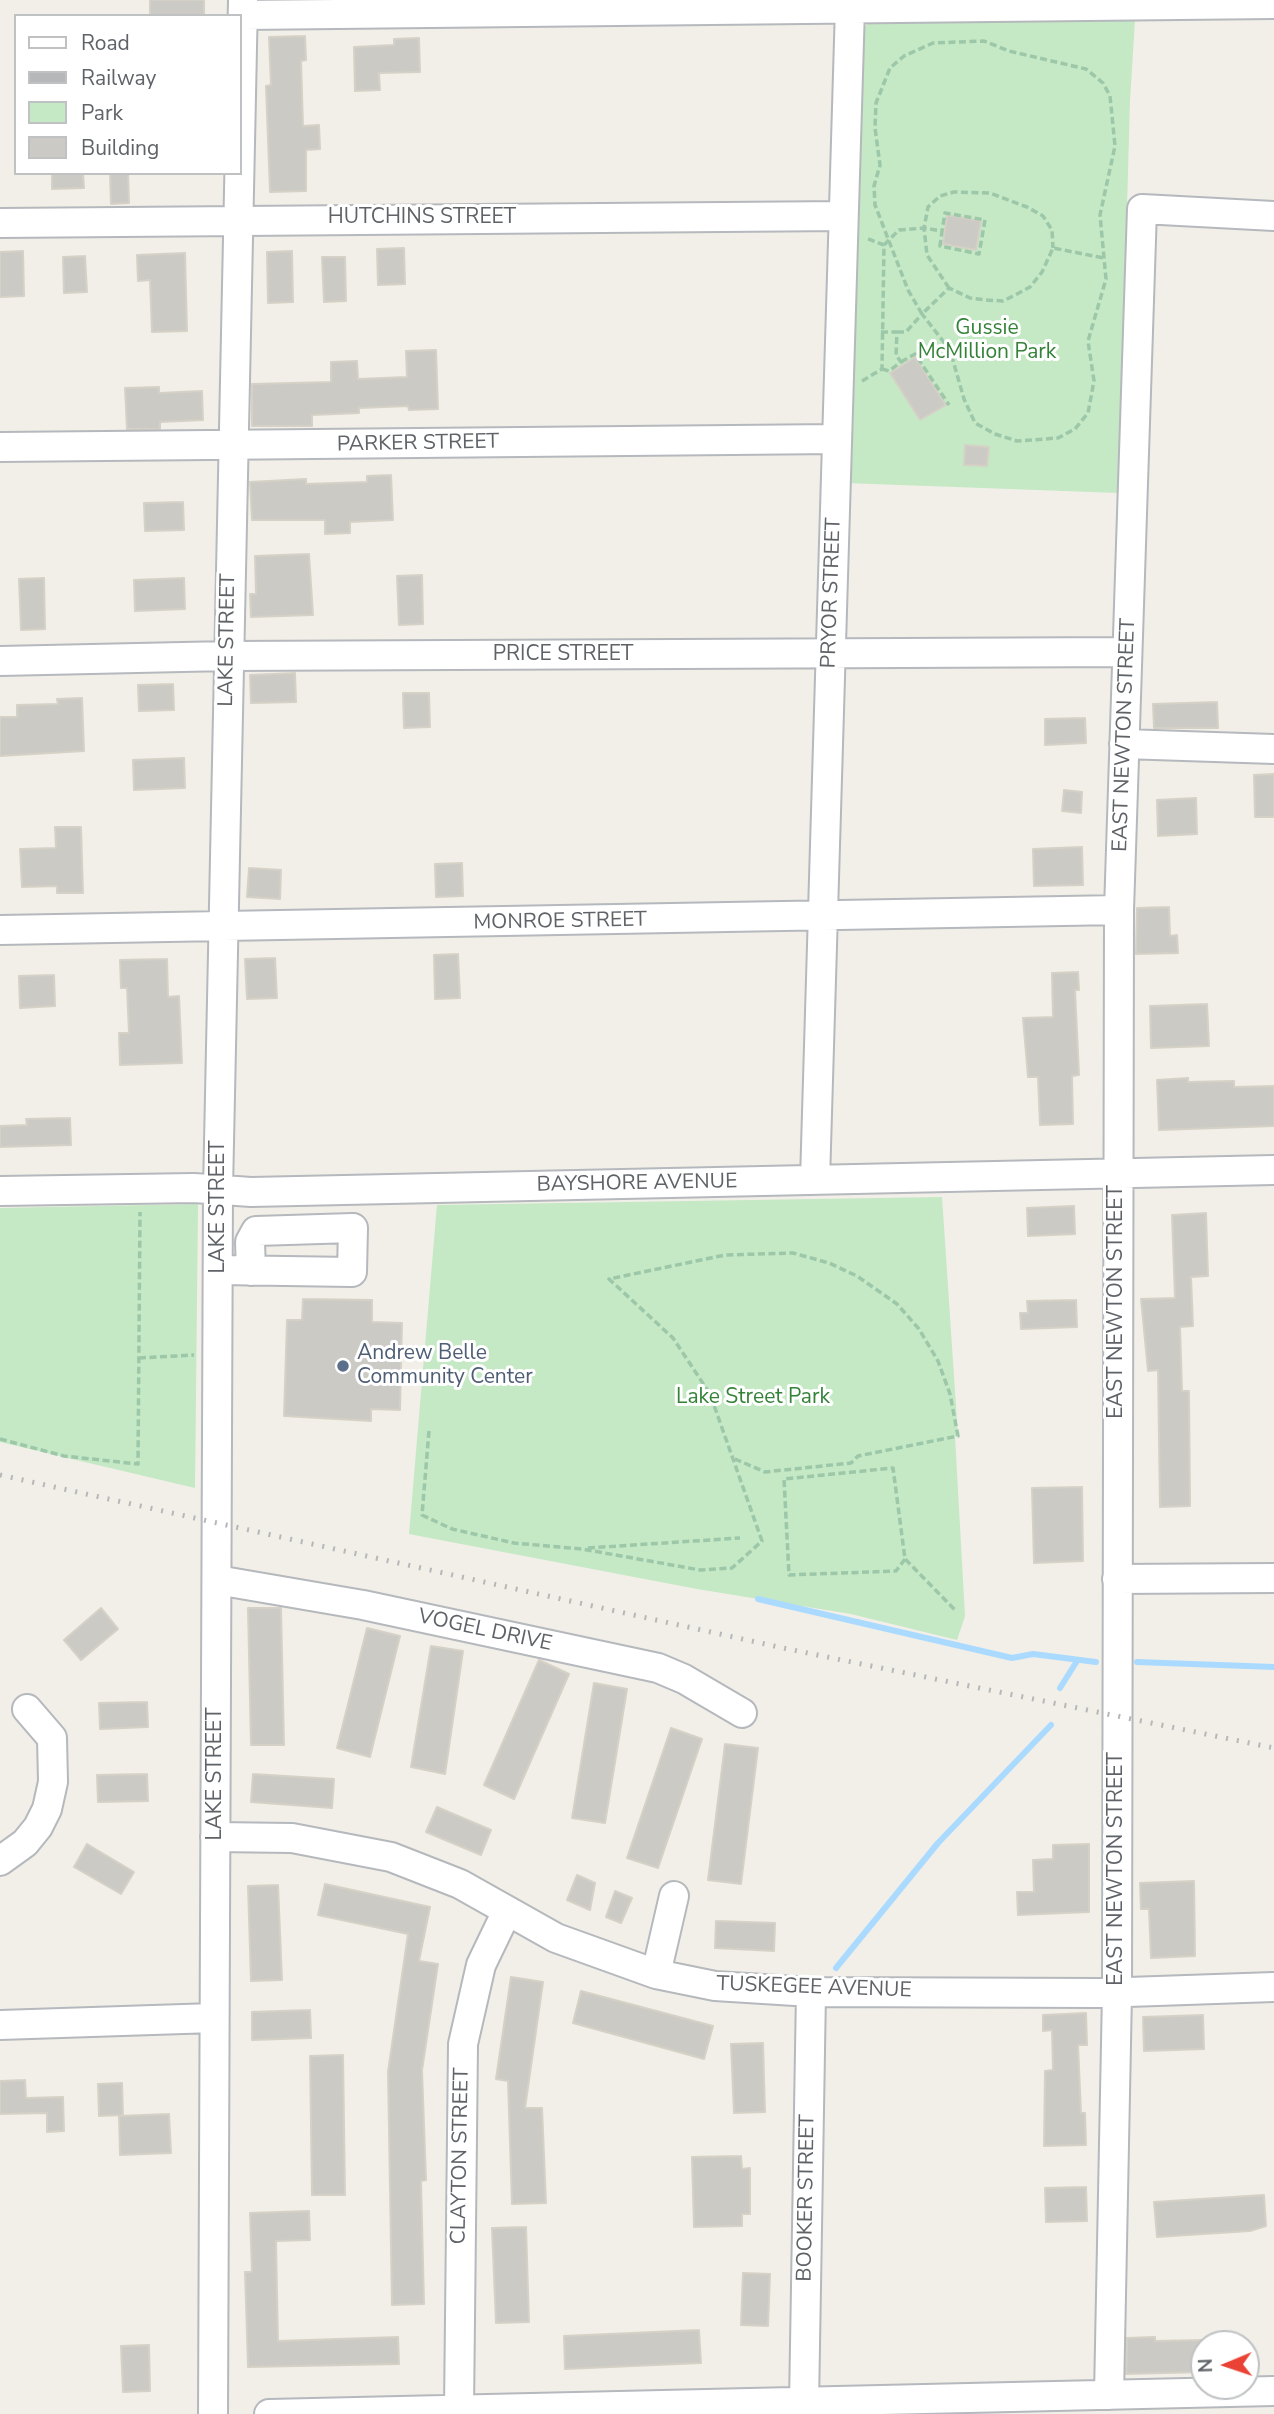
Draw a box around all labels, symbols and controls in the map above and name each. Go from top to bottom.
legend [14,14,242,175]
text: Road [81,29,130,57]
text: Railway [81,64,156,92]
text: Park [81,99,123,127]
text: Building [81,134,159,162]
street label: HUTCHINS STREET [328,205,516,231]
park label: Gussie McMillion Park [918,316,1056,366]
street label: PARKER STREET [337,430,499,458]
street label: PRYOR STREET [817,517,847,669]
street label: LAKE STREET [214,573,242,707]
street label: EAST NEWTON STREET [1108,618,1142,852]
street label: PRICE STREET [493,642,633,668]
street label: MONROE STREET [473,908,647,936]
street label: LAKE STREET [206,1140,232,1274]
street label: BAYSHORE AVENUE [536,1170,738,1198]
street label: EAST NEWTON STREET [1104,1185,1130,1419]
place label: Andrew Belle Community Center [357,1341,533,1391]
marker: Andrew Belle Community Center [335,1358,351,1374]
park label: Lake Street Park [676,1385,830,1411]
street label: VOGEL DRIVE [416,1605,554,1657]
street label: LAKE STREET [203,1707,229,1841]
street label: EAST NEWTON STREET [1104,1752,1130,1986]
street label: TUSKEGEE AVENUE [716,1972,912,2004]
street label: CLAYTON STREET [447,2067,475,2245]
street label: BOOKER STREET [793,2114,821,2282]
north arrow [1190,2330,1260,2400]
text: N [1193,2358,1219,2373]

